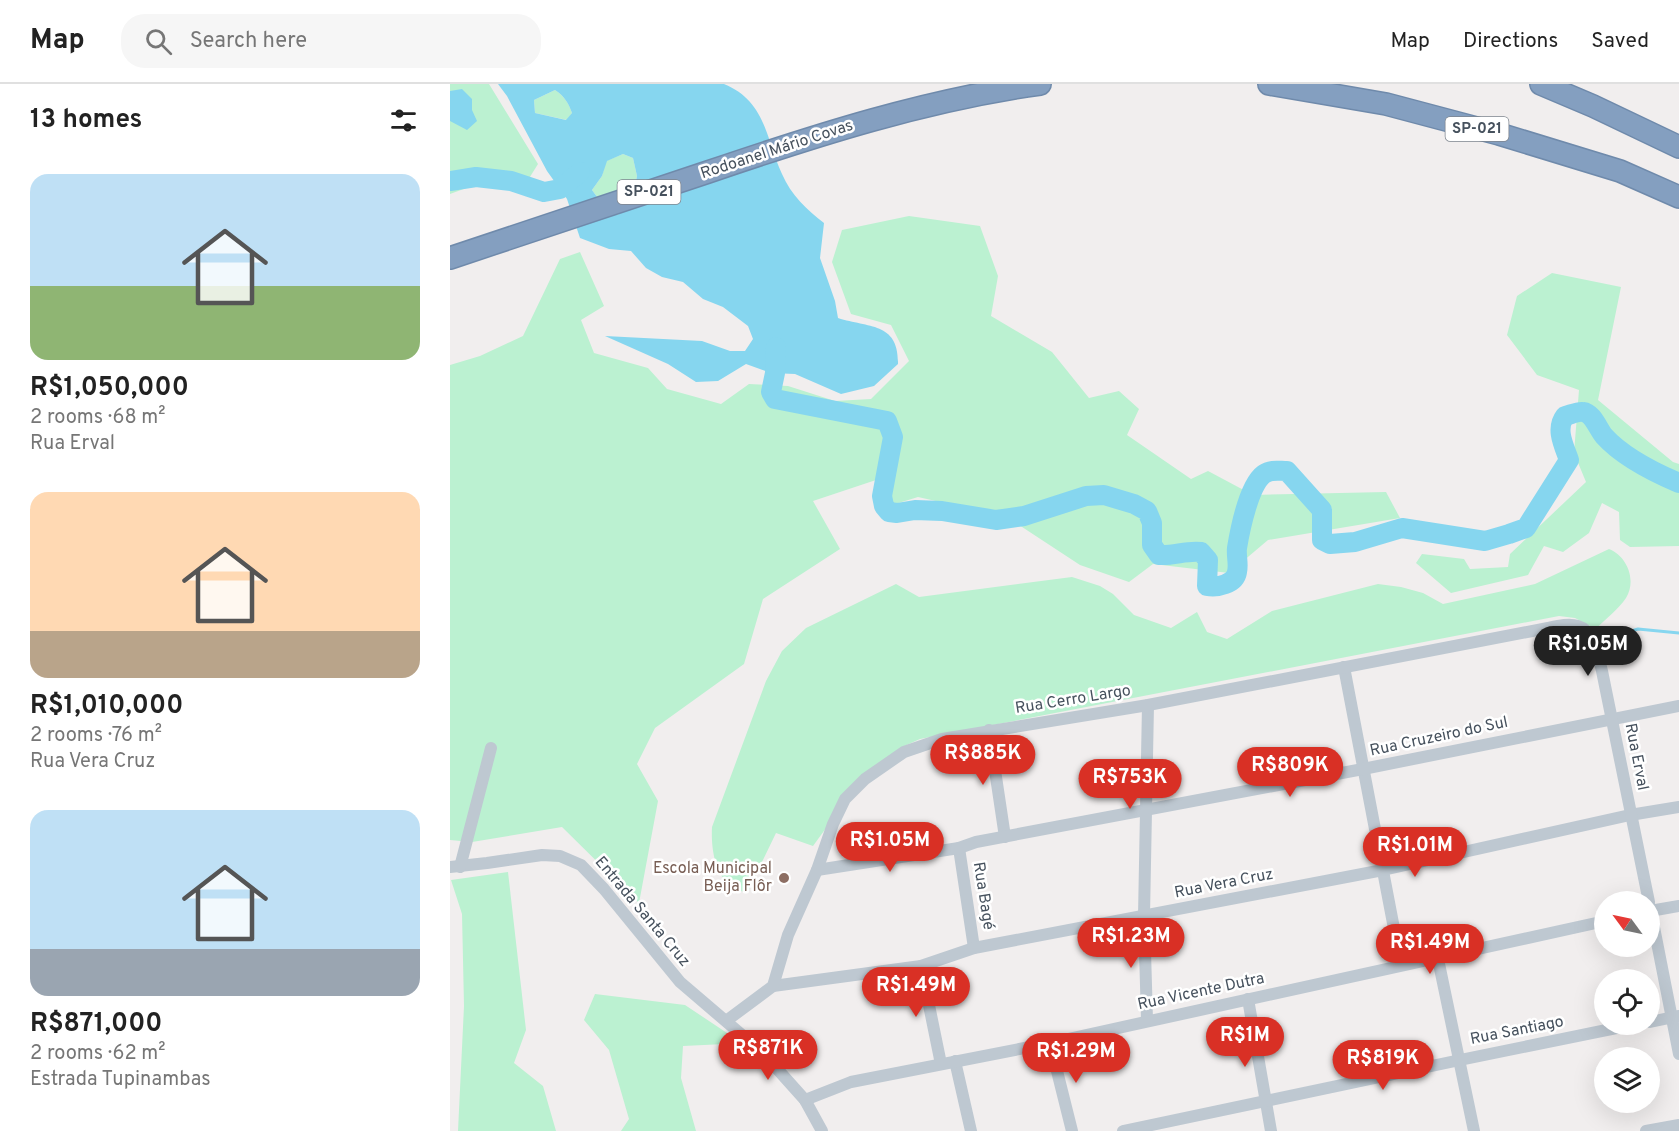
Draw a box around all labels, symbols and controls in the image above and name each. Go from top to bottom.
search box [121,14,541,68]
text: Map [30,23,85,59]
icon: search [142,25,175,58]
text: Search here [190,28,307,55]
text: Map [1390,28,1430,55]
text: Directions [1463,28,1558,55]
text: Saved [1591,28,1649,55]
text: 13 homes [30,104,142,137]
icon: filters [387,104,420,137]
street label: Rodoanel Mário Covas [698,116,856,184]
road number: SP-021 [1446,117,1508,141]
road number: SP-021 [618,180,680,204]
icon: home [171,213,279,321]
text: R$1,050,000 [30,372,189,405]
text: 2 rooms · 68 m² [30,405,166,431]
text: Rua Erval [30,431,115,457]
icon: home [171,531,279,639]
pin: R$1.05M [1533,626,1643,677]
text: R$1.05M [1548,632,1628,658]
street label: Rua Cerro Largo [1014,681,1132,719]
text: R$1,010,000 [30,690,183,723]
street label: Rua Cruzeiro do Sul [1368,713,1510,761]
street label: Rua Erval [1620,722,1652,792]
text: 2 rooms · 76 m² [30,723,162,749]
pin: R$885K [934,735,1032,786]
text: R$885K [944,741,1022,767]
pin: R$809K [1241,747,1339,798]
text: Rua Vera Cruz [30,749,155,775]
text: R$809K [1251,753,1329,779]
pin: R$753K [1081,759,1179,810]
text: R$753K [1093,765,1167,791]
pin: R$1.05M [835,822,945,873]
pin: R$1.01M [1360,827,1470,878]
text: R$1.05M [850,828,930,854]
text: R$1.01M [1377,833,1453,859]
icon: home [171,849,279,957]
street label: Entrada Santa Cruz [590,853,694,971]
place label: Escola Municipal Beija Flôr [653,859,772,897]
street label: Rua Bagé [968,861,998,931]
street label: Rua Vera Cruz [1173,865,1275,903]
marker: Escola Municipal Beija Flôr [777,871,791,885]
north arrow [1594,891,1660,957]
map controls [1594,891,1660,1113]
pin: R$1.23M [1076,918,1186,969]
text: R$1.23M [1091,924,1171,950]
pin: R$1.49M [1375,924,1485,975]
text: R$1.49M [1390,930,1470,956]
pin: R$1.49M [861,967,971,1018]
street label: Rua Vicente Dutra [1136,969,1266,1015]
button: locate [1594,969,1660,1035]
text: R$1.49M [876,973,956,999]
text: R$871,000 [30,1008,162,1041]
street label: Rua Santiago [1468,1012,1566,1050]
pin: R$1M [1209,1017,1281,1068]
text: R$1M [1220,1023,1270,1049]
pin: R$871K [719,1030,817,1081]
pin: R$1.29M [1021,1033,1131,1084]
text: R$871K [732,1036,804,1062]
text: R$1.29M [1036,1039,1116,1065]
pin: R$819K [1334,1040,1432,1091]
text: 2 rooms · 62 m² [30,1041,166,1067]
text: R$819K [1347,1046,1419,1072]
button: layers [1594,1047,1660,1113]
text: Estrada Tupinambas [30,1067,211,1093]

